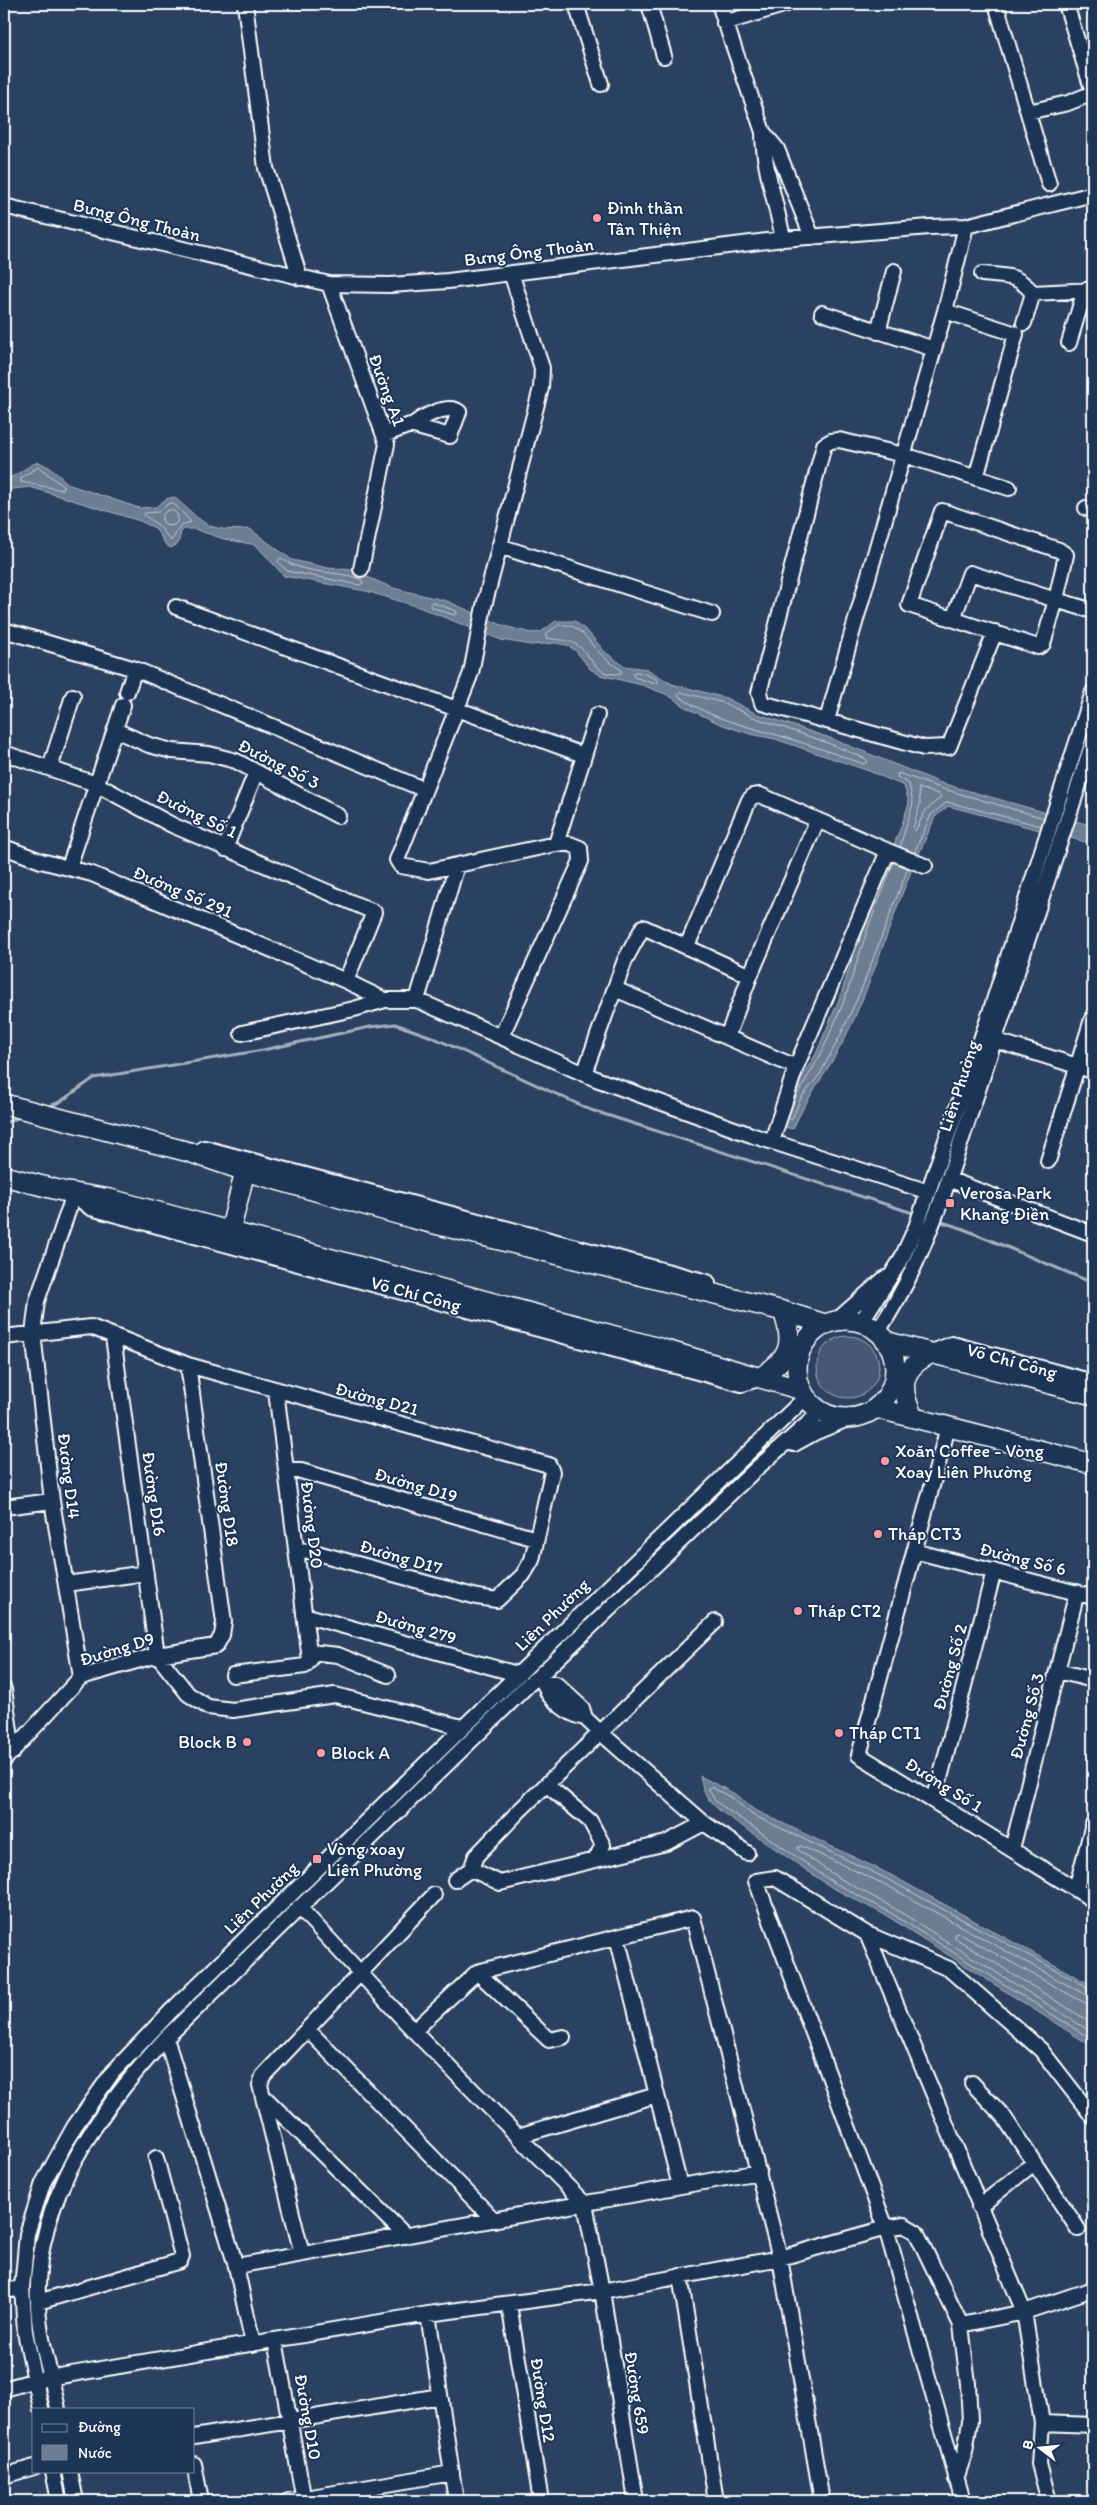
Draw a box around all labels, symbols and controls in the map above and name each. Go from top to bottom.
street label: Bưng Ông Thoàn [71,194,203,246]
place label: Đình thần Tân Thiện [607,197,683,240]
marker: Đình thần Tân Thiện [591,212,603,224]
street label: Bưng Ông Thoàn [463,233,595,271]
street label: Đường A1 [364,351,410,429]
street label: Đường Số 3 [235,734,324,794]
street label: Đường Số 1 [153,785,241,843]
street label: Đường Số 291 [130,861,236,923]
street label: Liên Phường [934,1037,984,1135]
place label: Verosa Park Khang Điền [960,1182,1052,1225]
marker: Verosa Park Khang Điền [944,1197,956,1209]
street label: Võ Chí Công [368,1271,464,1317]
street label: Võ Chí Công [964,1338,1060,1384]
street label: Đường D21 [333,1377,421,1421]
street label: Đường D14 [53,1432,85,1520]
place label: Xoăn Coffee - Vòng Xoay Liên Phường [895,1440,1045,1483]
street label: Đường D16 [137,1450,171,1538]
marker: Xoăn Coffee - Vòng Xoay Liên Phường [879,1455,891,1467]
street label: Đường D18 [210,1460,244,1548]
street label: Đường D19 [372,1463,460,1507]
street label: Đường D20 [296,1480,328,1570]
place label: Tháp CT3 [888,1523,962,1545]
marker: Tháp CT3 [872,1528,884,1540]
street label: Đường D17 [357,1535,445,1579]
street label: Đường Số 6 [977,1538,1069,1580]
street label: Liên Phường [510,1573,594,1656]
place label: Tháp CT2 [808,1600,882,1622]
street label: Đường 279 [373,1605,459,1649]
marker: Tháp CT2 [792,1605,804,1617]
street label: Đường Số 2 [928,1621,972,1712]
street label: Đường D9 [77,1627,157,1671]
street label: Đường Số 3 [1005,1670,1049,1762]
place label: Tháp CT1 [849,1722,921,1744]
marker: Tháp CT1 [833,1727,845,1739]
place label: Block B [178,1731,237,1753]
marker: Block B [241,1736,253,1748]
place label: Block A [331,1742,390,1764]
marker: Block A [315,1747,327,1759]
street label: Đường Số 1 [901,1753,987,1817]
place label: Vòng xoay Liên Phường [327,1838,423,1881]
marker: Vòng xoay Liên Phường [311,1853,323,1865]
street label: Liên Phường [219,1856,303,1939]
street label: Đường 659 [620,2350,654,2436]
street label: Đường D12 [525,2356,561,2444]
street label: Đường D10 [290,2372,326,2462]
legend [32,2408,195,2472]
text: Đường [78,2418,121,2436]
north arrow [1014,2422,1064,2472]
text: B [1019,2438,1037,2451]
text: Nước [78,2444,112,2462]

